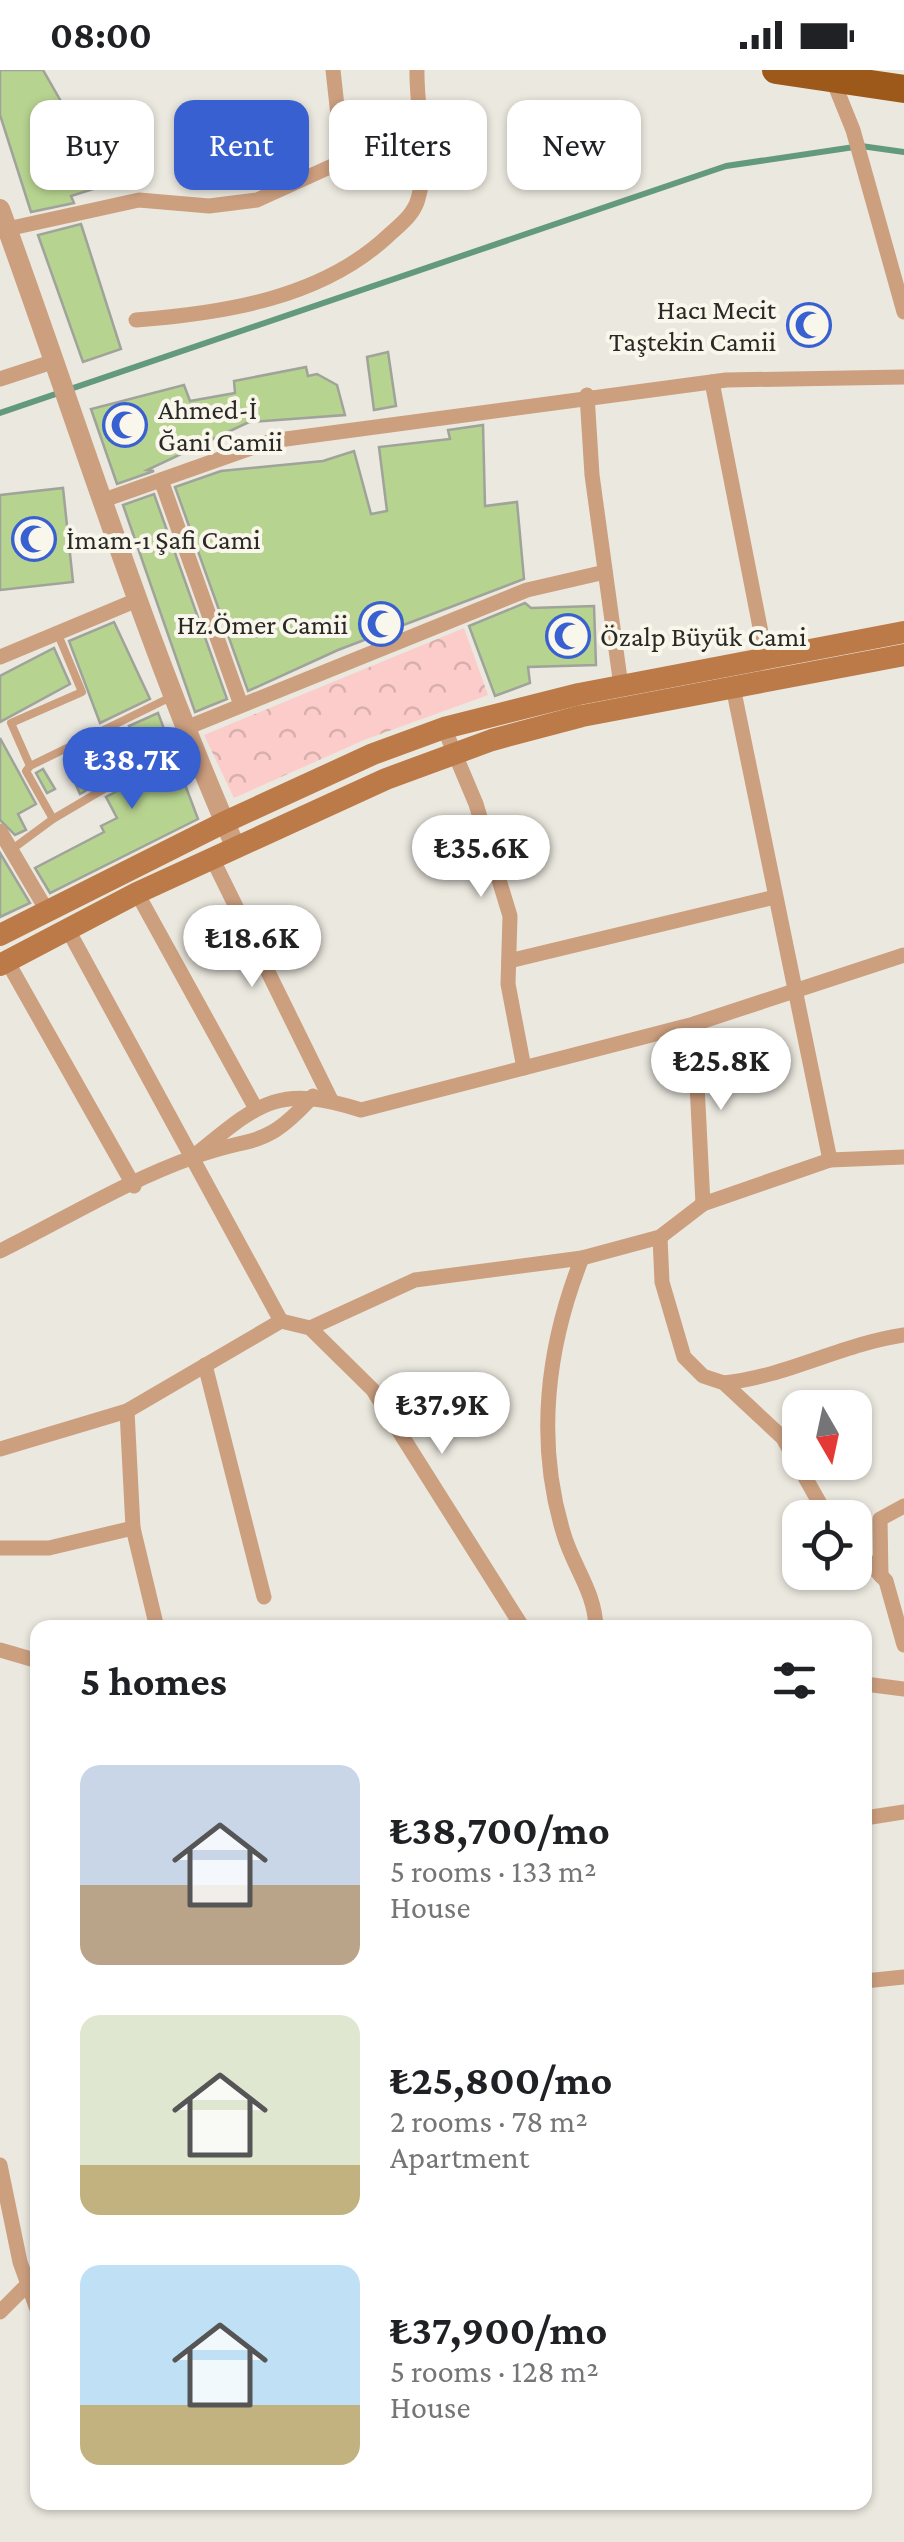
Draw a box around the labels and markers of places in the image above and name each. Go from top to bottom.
place label: Hacı Mecit Taştekin Camii [609,294,777,357]
mosque icon: Hacı Mecit Taştekin Camii [786,302,832,348]
place label: Ahmed-İ Ğani Camii [158,394,283,457]
mosque icon: Ahmed-İ Ğani Camii [102,402,148,448]
mosque icon: İmam-ı Şafi Cami [11,516,57,562]
place label: İmam-ı Şafi Cami [66,524,261,555]
mosque icon: Hz.Ömer Camii [358,601,404,647]
place label: Hz.Ömer Camii [177,609,348,640]
mosque icon: Özalp Büyük Cami [545,613,591,659]
place label: Özalp Büyük Cami [600,621,807,652]
pin: ₺38.7K [51,727,213,812]
pin: ₺35.6K [400,815,562,900]
pin: ₺18.6K [171,905,333,990]
pin: ₺25.8K [640,1028,802,1113]
pin: ₺37.9K [361,1372,523,1457]

